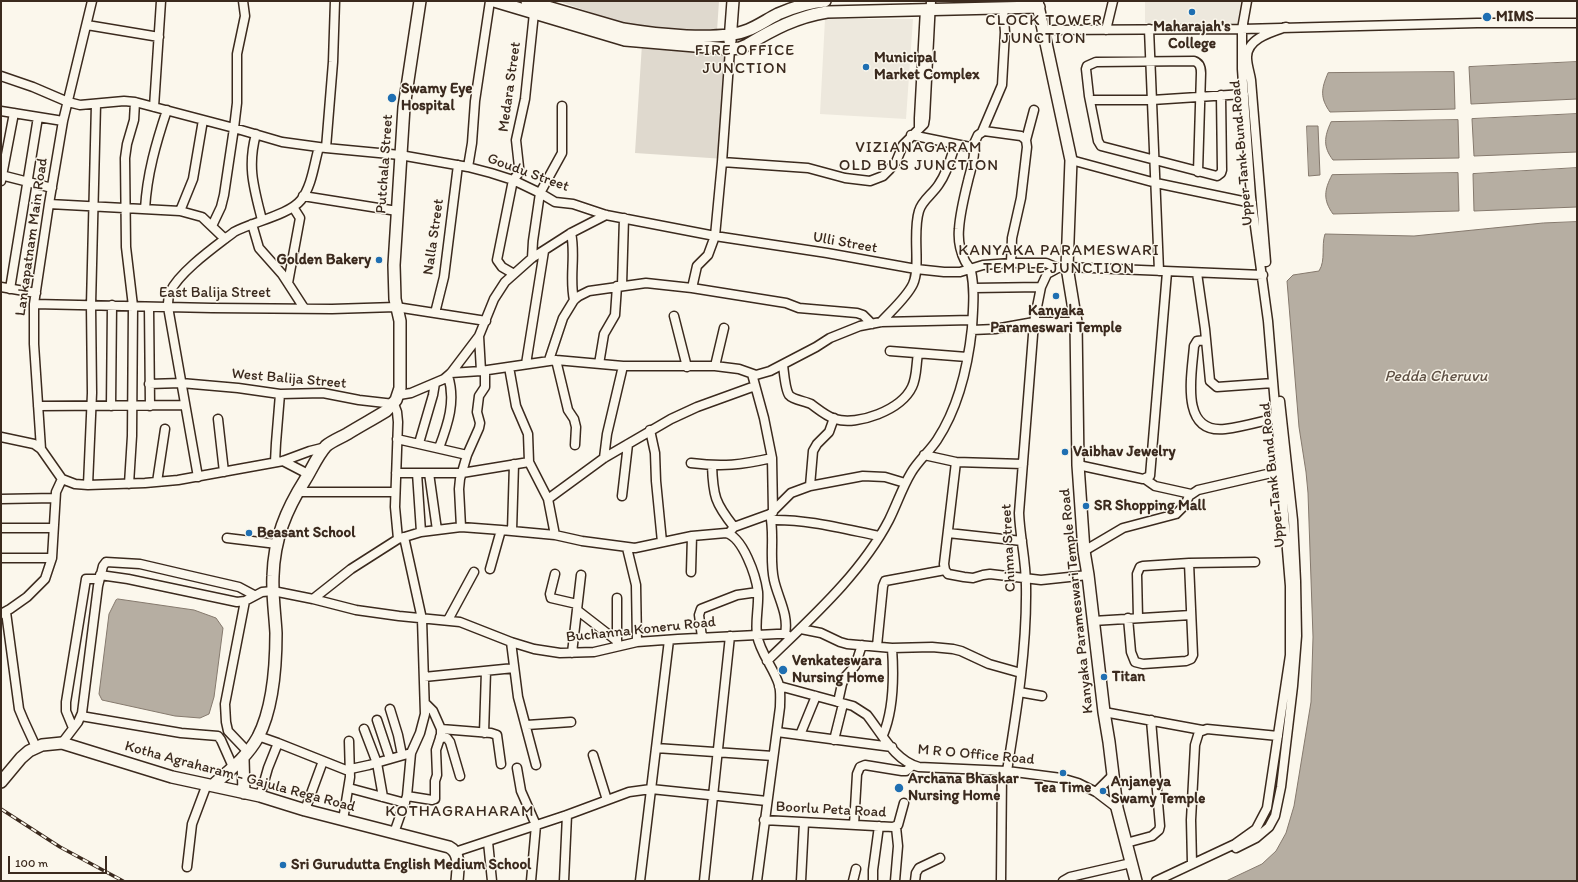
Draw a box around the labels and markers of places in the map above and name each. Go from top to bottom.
marker: Maharajah's College [1187,7,1197,17]
place label: MIMS [1496,8,1534,26]
marker: MIMS [1481,11,1493,23]
place label: Maharajah's College [1153,18,1231,53]
place label: Municipal Market Complex [874,49,979,84]
marker: Municipal Market Complex [861,62,871,72]
place label: Swamy Eye Hospital [401,80,472,115]
marker: Swamy Eye Hospital [386,92,398,104]
place label: Golden Bakery [277,251,371,269]
marker: Golden Bakery [374,255,384,265]
marker: Kanyaka Parameswari Temple [1051,291,1061,301]
place label: Kanyaka Parameswari Temple [990,302,1122,337]
place label: Vaibhav Jewelry [1073,443,1176,461]
marker: Vaibhav Jewelry [1060,447,1070,457]
place label: SR Shopping Mall [1094,497,1206,515]
marker: SR Shopping Mall [1081,501,1091,511]
place label: Beasant School [257,524,355,542]
marker: Beasant School [244,528,254,538]
place label: Venkateswara Nursing Home [792,652,884,687]
marker: Venkateswara Nursing Home [777,664,789,676]
place label: Titan [1112,668,1145,686]
marker: Titan [1099,672,1109,682]
marker: Tea Time [1058,768,1068,778]
place label: Archana Bhaskar Nursing Home [908,770,1019,805]
place label: Anjaneya Swamy Temple [1111,773,1205,808]
place label: Tea Time [1035,779,1091,797]
marker: Archana Bhaskar Nursing Home [893,782,905,794]
marker: Anjaneya Swamy Temple [1098,786,1108,796]
place label: Sri Gurudutta English Medium School [291,856,531,874]
marker: Sri Gurudutta English Medium School [278,860,288,870]

